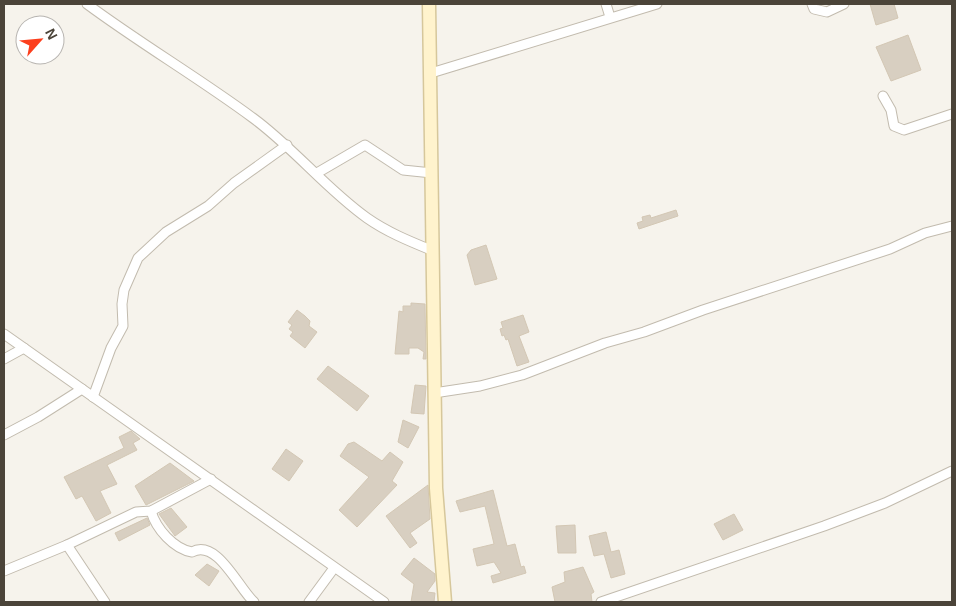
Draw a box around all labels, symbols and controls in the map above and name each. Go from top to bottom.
north arrow [15,15,65,65]
text: N [42,26,61,42]

